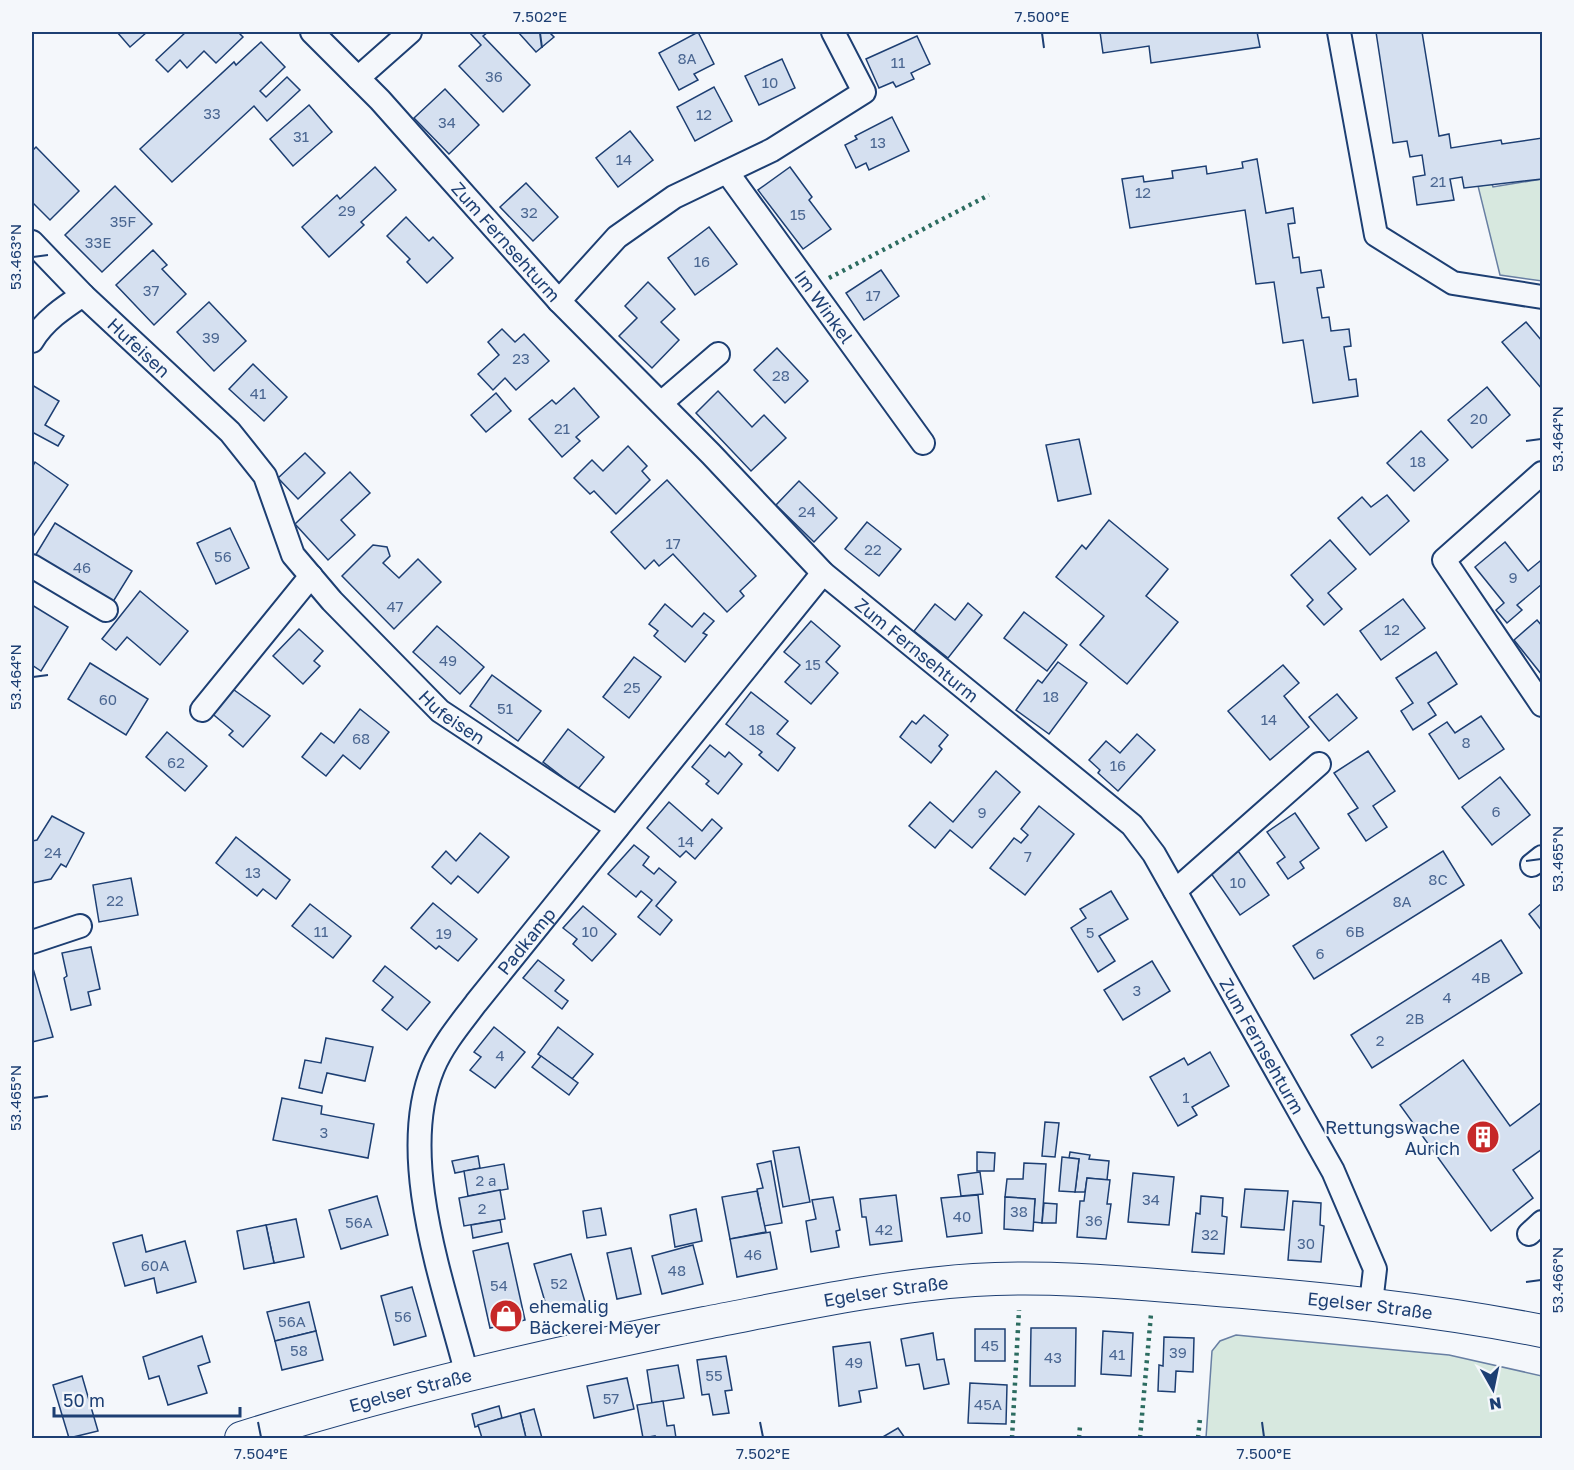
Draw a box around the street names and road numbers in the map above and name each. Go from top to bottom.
street label: Zum Fernsehturm [447,177,565,306]
street label: Im Winkel [790,265,858,348]
street label: Hufeisen [103,313,175,382]
street label: Zum Fernsehturm [851,593,983,707]
street label: Hufeisen [414,685,489,749]
street label: Padkamp [492,903,560,979]
street label: Zum Fernsehturm [1215,974,1310,1118]
street label: Egelser Straße [822,1271,949,1311]
street label: Egelser Straße [1306,1287,1434,1323]
street label: Egelser Straße [346,1363,474,1416]

